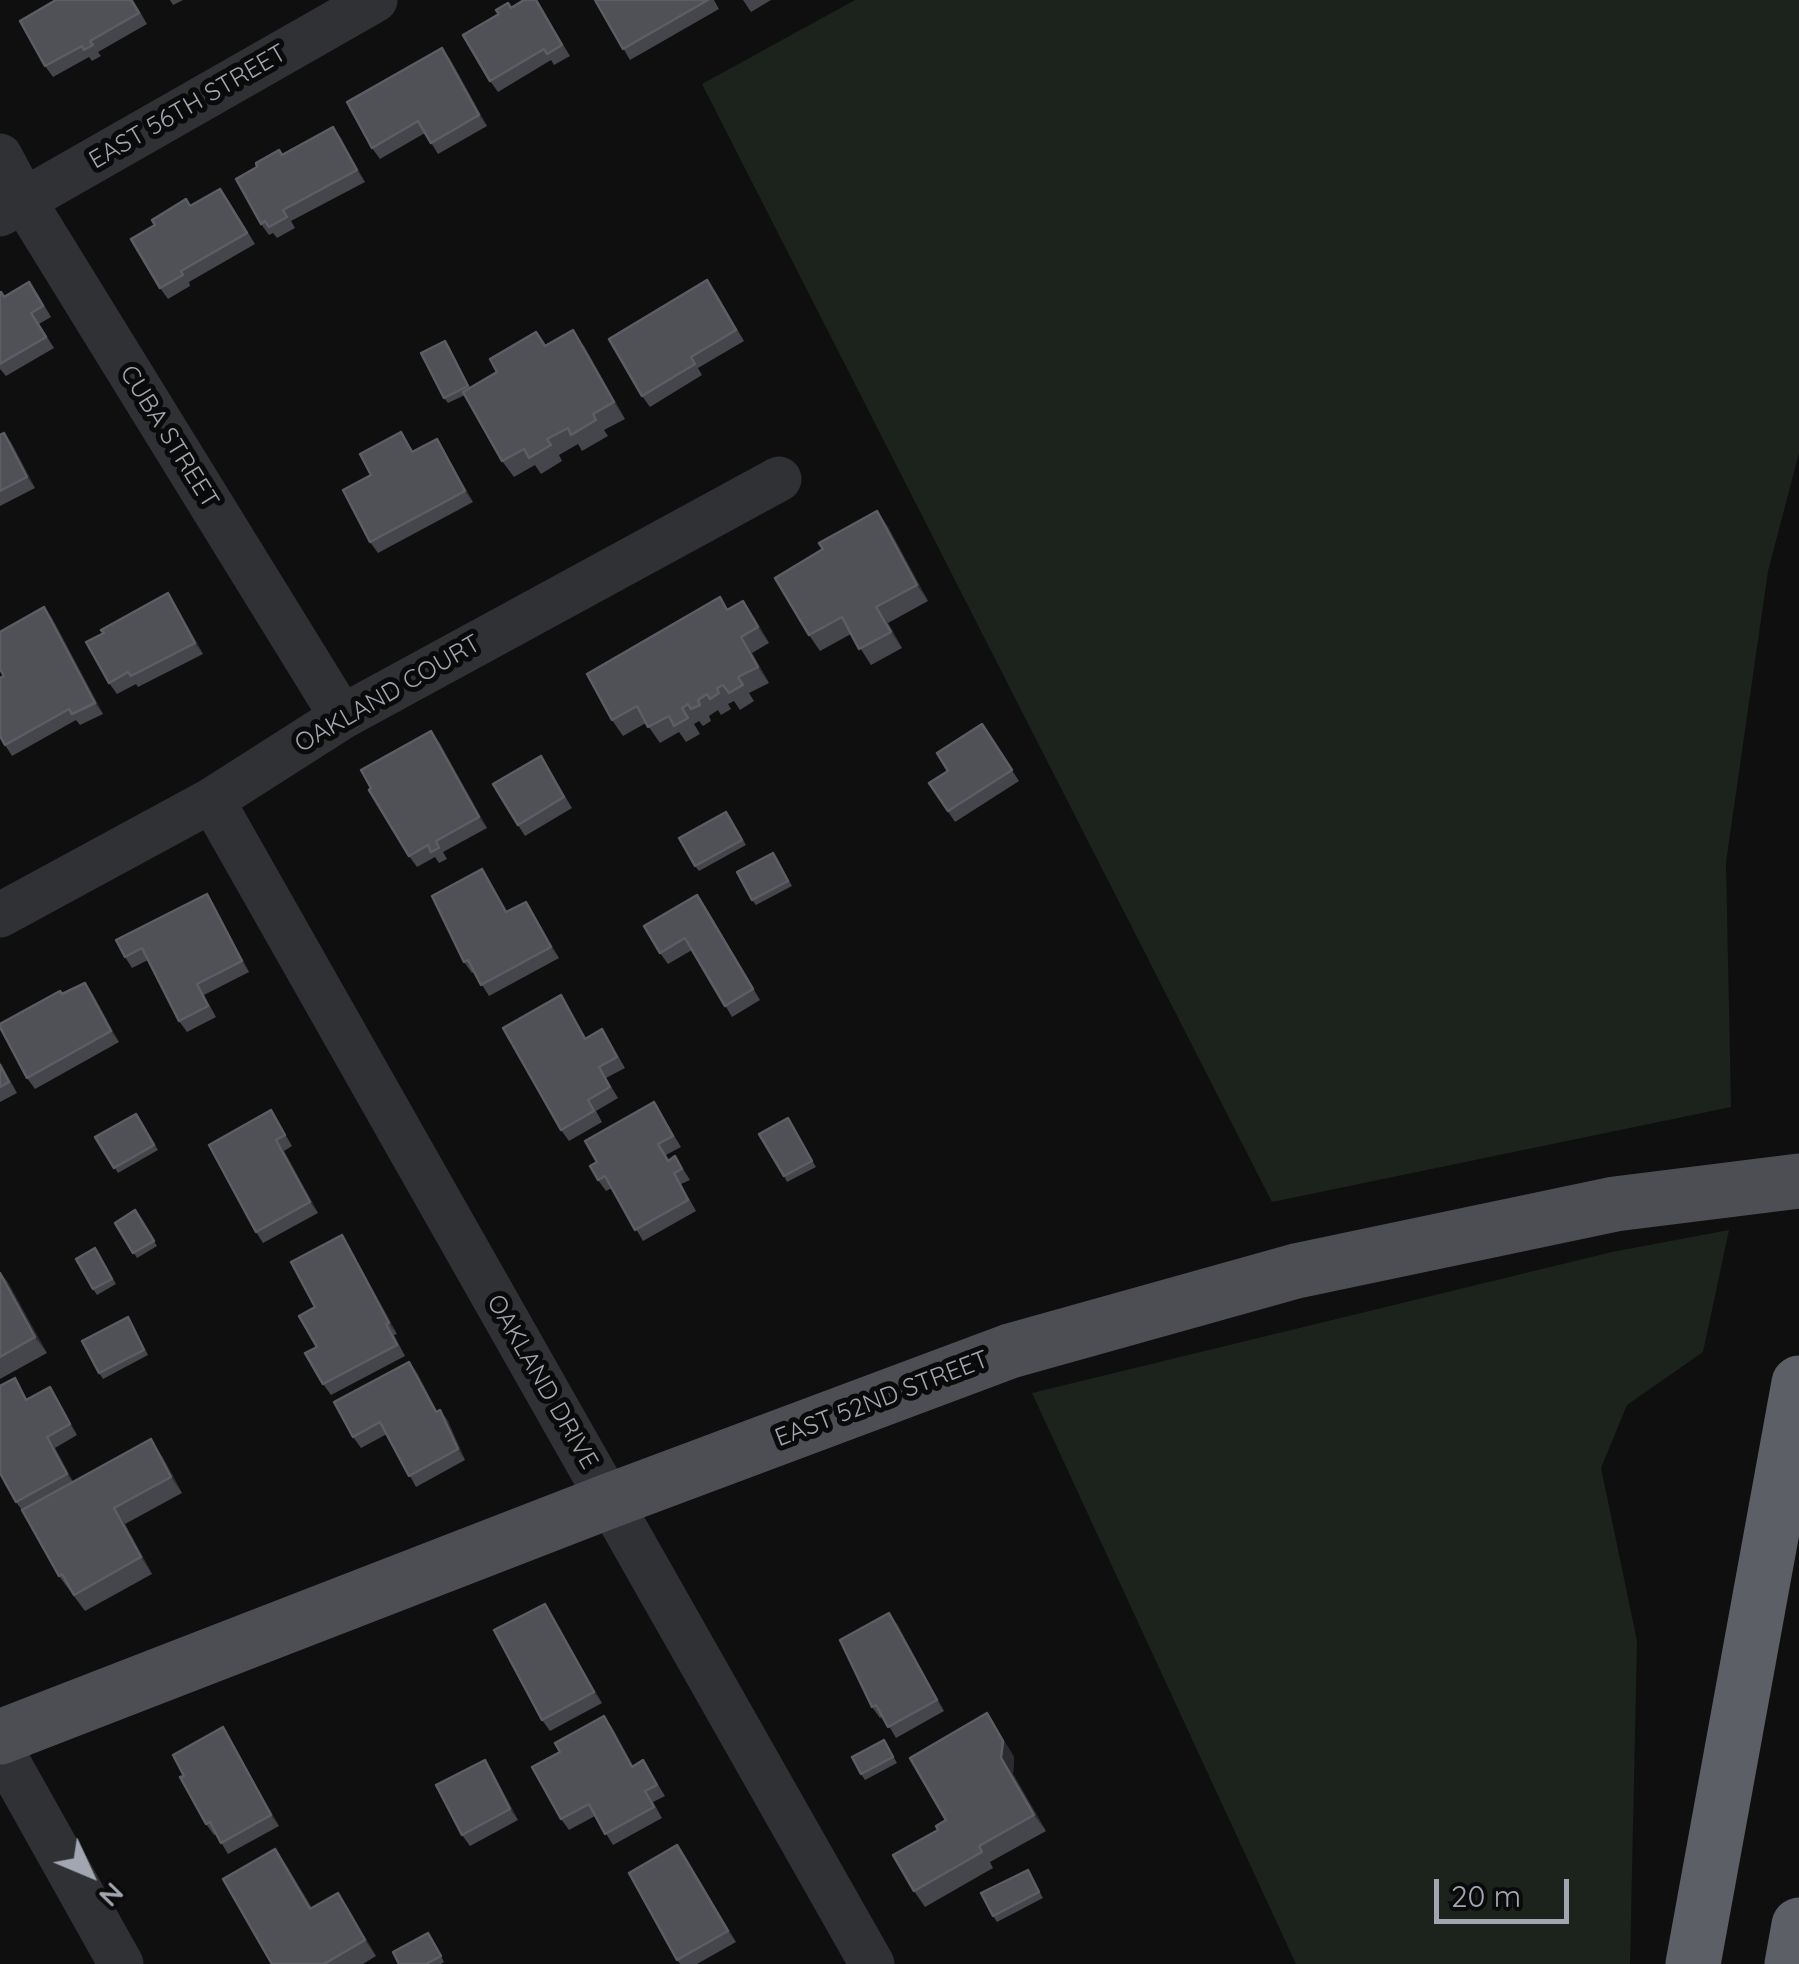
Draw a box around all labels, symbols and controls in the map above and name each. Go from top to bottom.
street label: EAST 56TH STREET [84,38,292,176]
street label: CUBA STREET [113,360,225,514]
street label: OAKLAND COURT [290,629,486,759]
street label: OAKLAND DRIVE [480,1289,604,1475]
street label: EAST 52ND STREET [771,1344,993,1454]
north arrow [40,1824,140,1924]
scale bar [1439,1859,1574,1921]
text: N [92,1876,132,1915]
text: 20 m [1451,1877,1521,1915]

